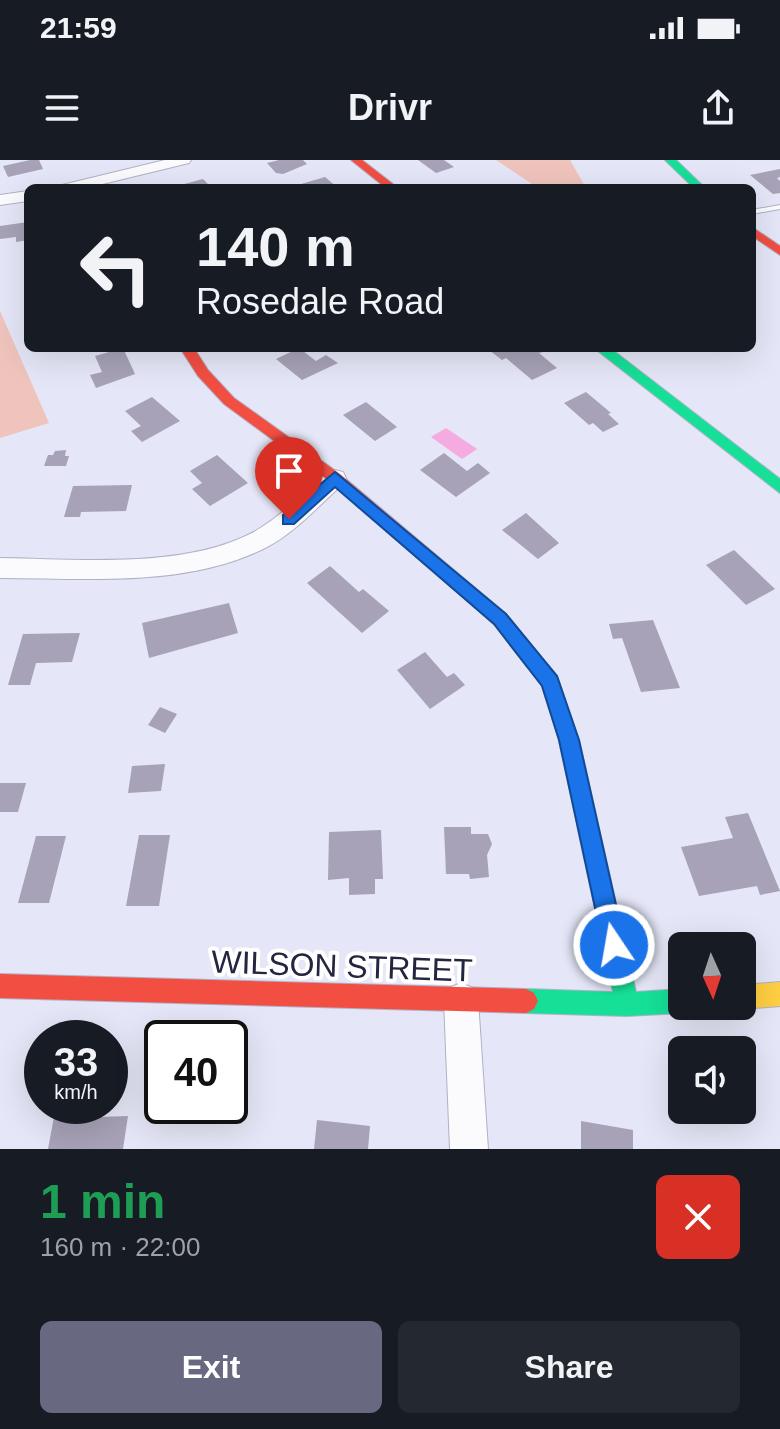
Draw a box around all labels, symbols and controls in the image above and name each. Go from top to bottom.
text: 21:59 [40,11,117,44]
icon: menu [40,86,84,130]
icon: share [696,86,740,130]
text: Drivr [348,87,432,128]
text: 140 m [196,215,355,278]
icon: left [64,216,168,320]
text: Rosedale Road [196,281,444,322]
pin [255,437,323,519]
icon: arrive [267,449,311,493]
position arrow [572,903,656,987]
north arrow [668,932,756,1020]
map controls [668,932,756,1124]
street label: WILSON STREET [211,943,473,989]
speed limit sign: 40 [144,1020,248,1124]
button: sound [668,1036,756,1124]
text: 33 [54,1040,98,1084]
text: km/h [54,1081,98,1103]
text: 1 min [40,1175,165,1228]
button: close [656,1175,740,1259]
text: 160 m · 22:00 [40,1232,200,1262]
button: Exit [40,1321,382,1413]
button: Share [398,1321,740,1413]

